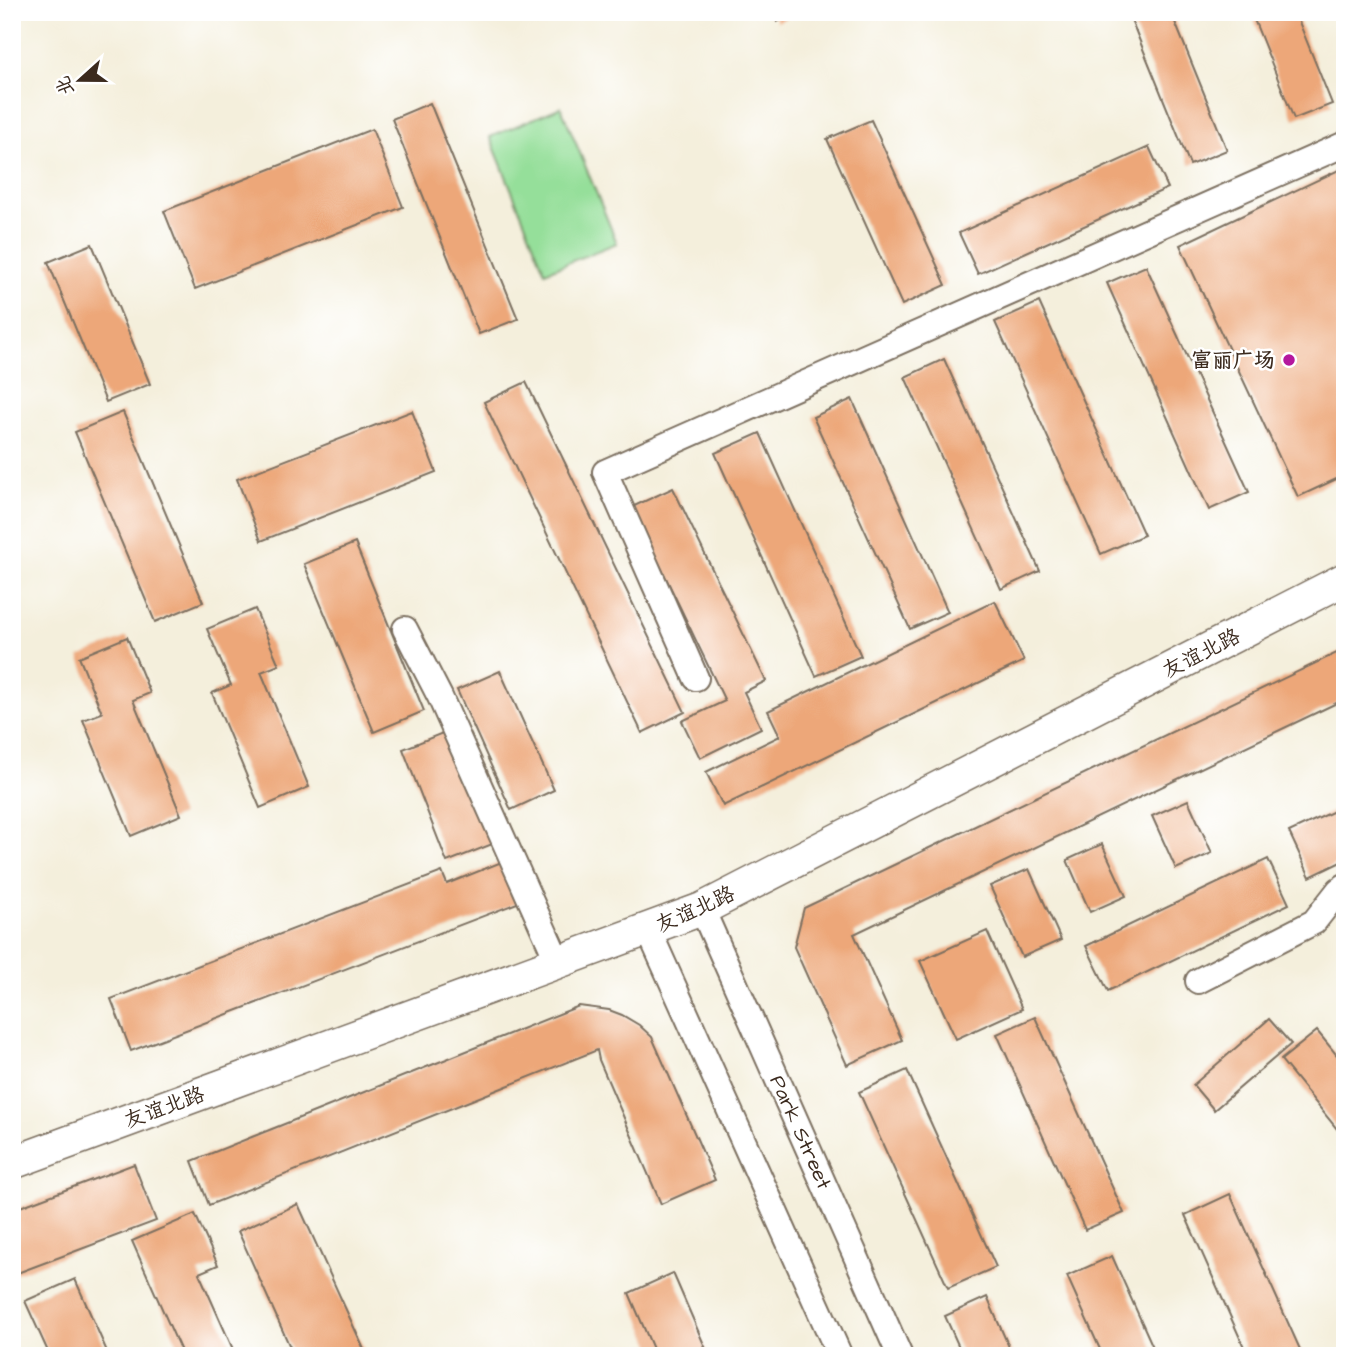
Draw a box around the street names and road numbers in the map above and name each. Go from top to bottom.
street label: 友谊北路 [1157,621,1245,685]
street label: 友谊北路 [651,879,739,940]
street label: Park Street [763,1071,839,1194]
street label: 友谊北路 [120,1079,209,1135]

